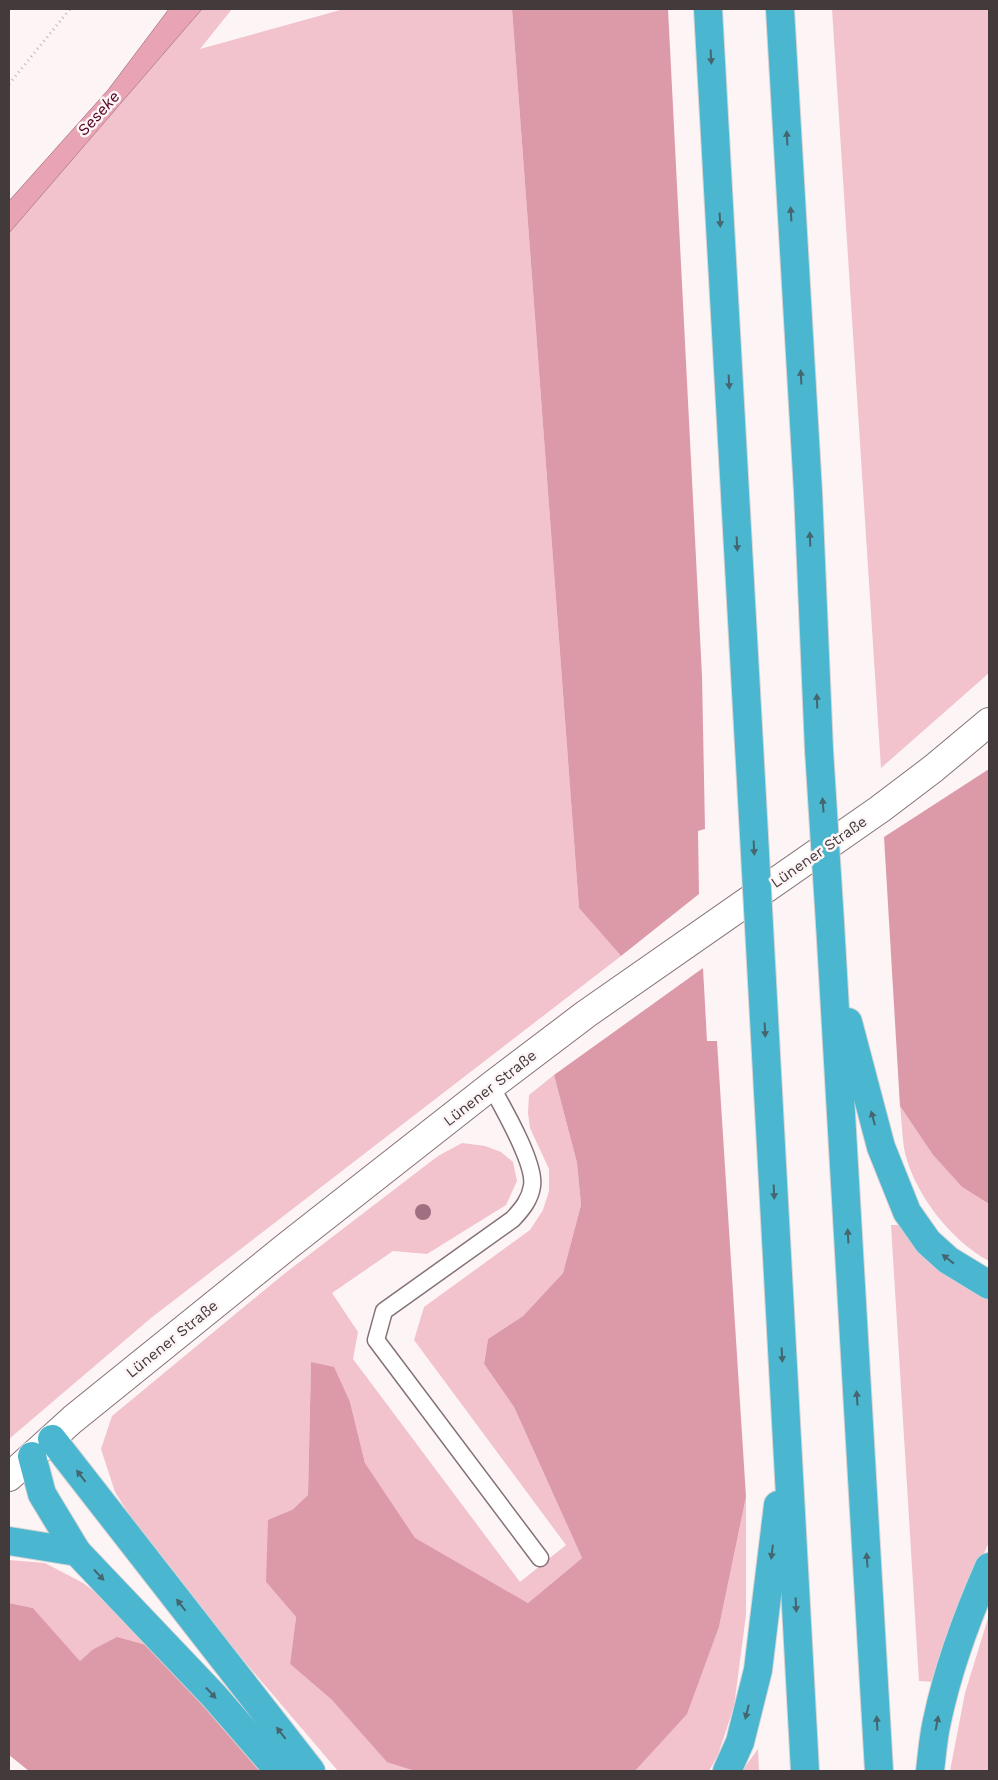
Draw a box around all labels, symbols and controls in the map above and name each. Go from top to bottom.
one-way arrow [707,50,715,66]
water label: Seseke [73,87,124,140]
one-way arrow [783,130,791,146]
one-way arrow [787,206,795,222]
one-way arrow [716,212,724,228]
one-way arrow [797,368,805,384]
one-way arrow [725,374,733,390]
one-way arrow [806,531,814,547]
one-way arrow [734,536,742,552]
one-way arrow [813,693,821,709]
one-way arrow [818,797,826,813]
street label: Lünener Straße [768,812,870,892]
one-way arrow [751,840,759,856]
one-way arrow [761,1022,769,1038]
street label: Lünener Straße [440,1046,540,1130]
one-way arrow [869,1111,877,1126]
one-way arrow [770,1185,778,1201]
one-way arrow [843,1228,851,1244]
one-way arrow [941,1254,955,1264]
street label: Lünener Straße [122,1296,222,1382]
one-way arrow [779,1347,787,1363]
one-way arrow [853,1390,861,1406]
one-way arrow [76,1469,86,1483]
one-way arrow [768,1544,776,1560]
one-way arrow [863,1552,871,1568]
one-way arrow [93,1569,105,1581]
one-way arrow [793,1597,801,1613]
one-way arrow [175,1598,186,1611]
one-way arrow [205,1687,217,1699]
one-way arrow [743,1705,751,1720]
one-way arrow [872,1714,880,1730]
one-way arrow [933,1715,941,1731]
one-way arrow [275,1727,286,1740]

